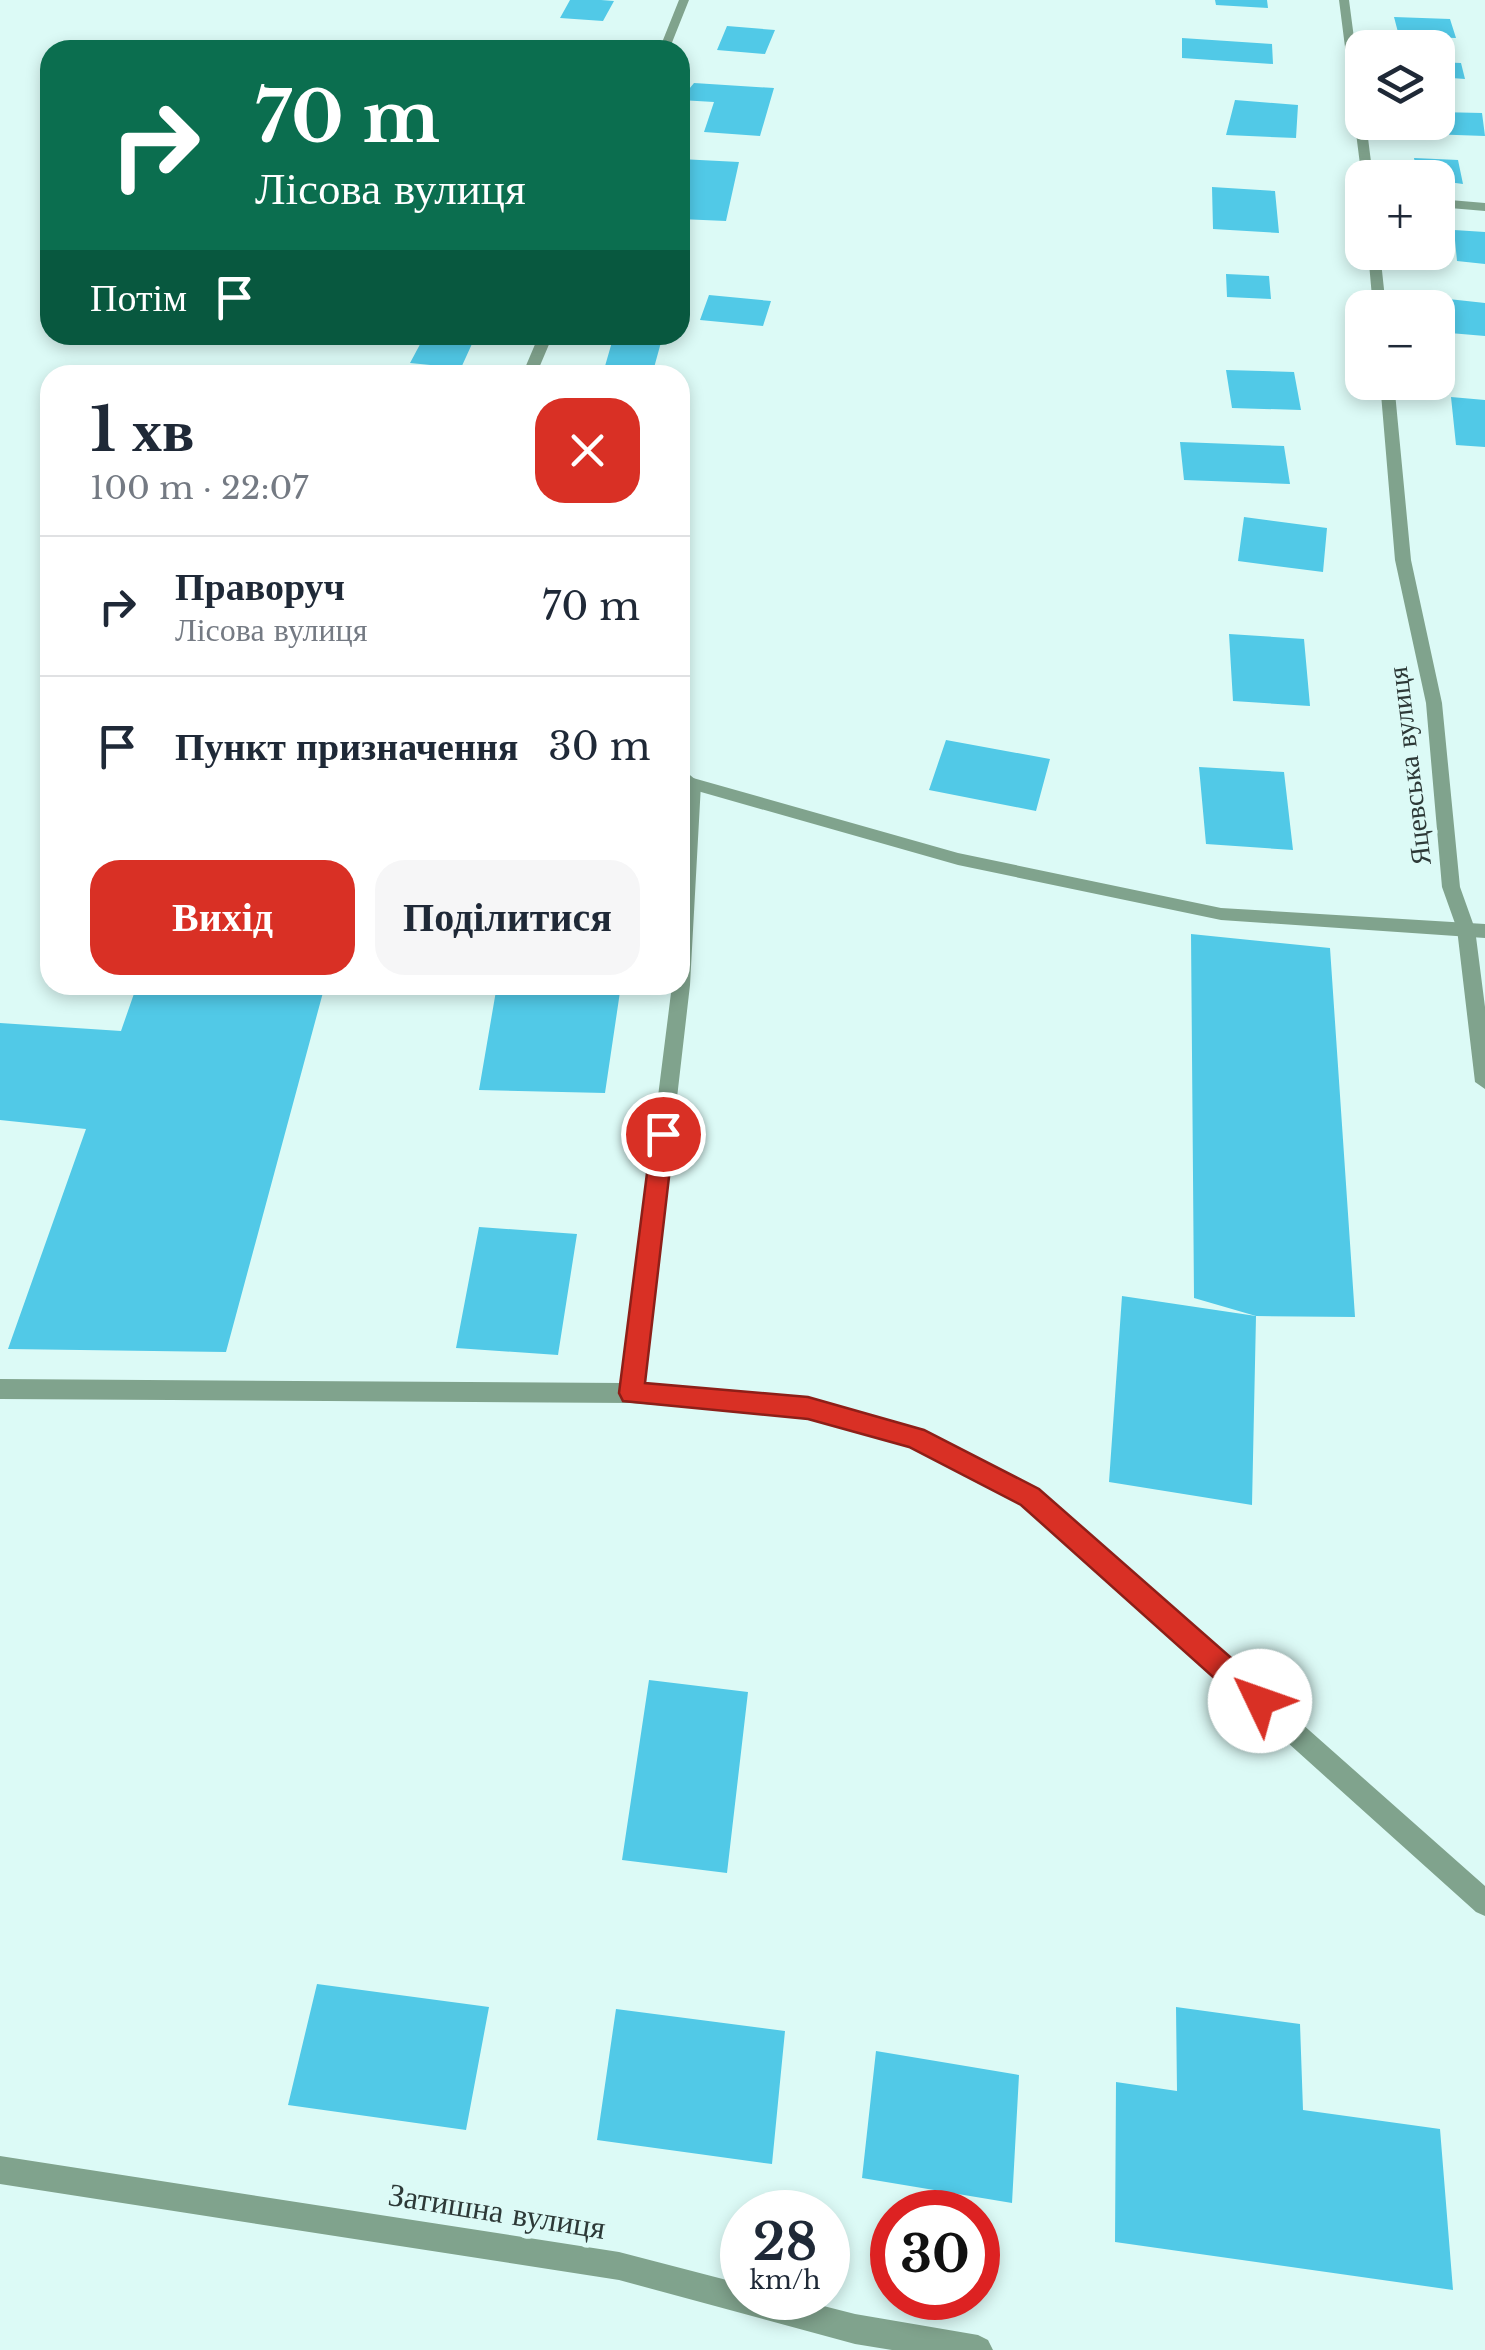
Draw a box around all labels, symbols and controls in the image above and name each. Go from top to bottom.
map controls [1345,30,1455,400]
button: layers [1345,30,1455,140]
text: 70 m [255,74,440,161]
icon: right [90,80,220,210]
text: Лісова вулиця [255,160,526,216]
button: + [1345,160,1455,270]
icon: arrive [207,270,262,325]
text: Потім [90,274,187,321]
button: − [1345,290,1455,400]
text: 1 хв [90,393,195,467]
button: close [535,398,640,503]
text: 100 m · 22:07 [90,468,308,508]
text: Праворуч [175,563,345,610]
icon: right [90,579,145,634]
text: 70 m [542,583,640,630]
text: Лісова вулиця [175,610,367,650]
street label: Яцевська вулиця [1380,665,1439,867]
icon: arrive [90,719,145,774]
text: Пункт призначення [175,723,518,770]
text: 30 m [548,723,651,770]
button: Вихід [90,860,355,975]
button: Поділитися [375,860,640,975]
pin [621,1092,706,1177]
icon: arrive [636,1107,691,1162]
position arrow [1208,1649,1312,1753]
street label: Затишна вулиця [386,2174,609,2248]
speed limit sign: 30 [870,2190,1000,2320]
text: 28 [753,2211,817,2274]
text: km/h [750,2265,820,2296]

